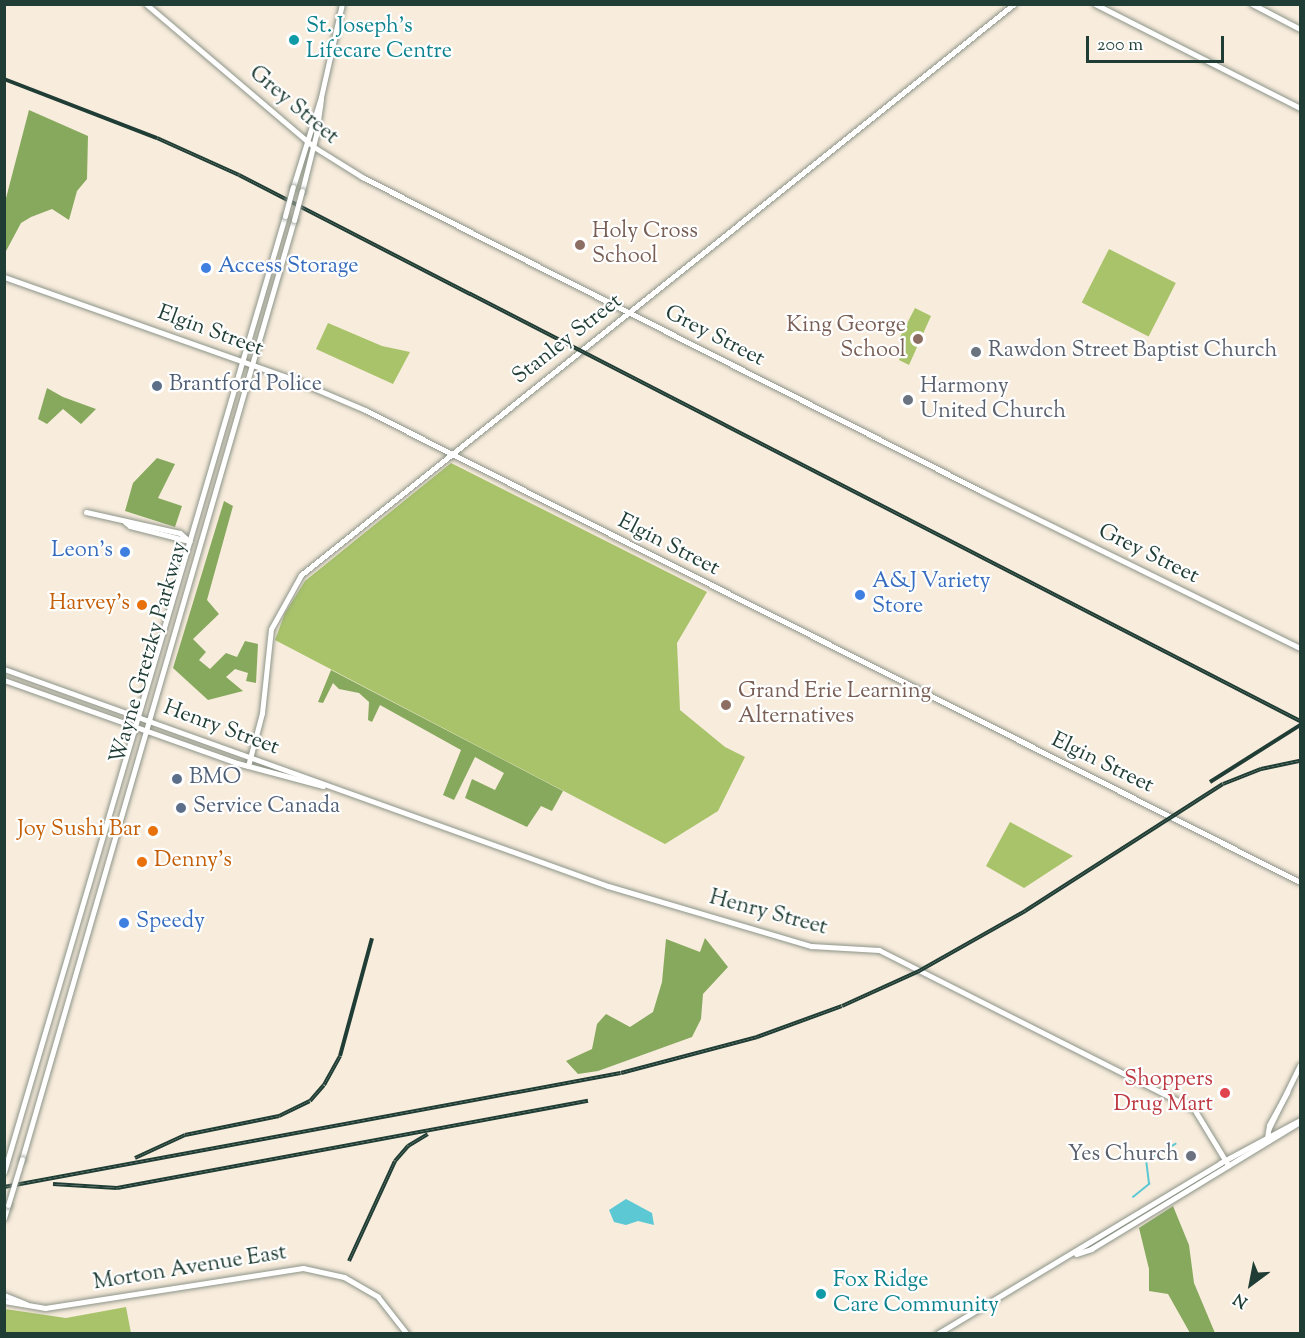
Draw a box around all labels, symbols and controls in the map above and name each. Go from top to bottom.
place label: St. Joseph's Lifecare Centre [306,14,452,66]
scale bar [1089,24,1227,62]
marker: St. Joseph's Lifecare Centre [287,33,301,47]
text: 200 m [1097,33,1143,59]
street label: Grey Street [243,61,343,151]
place label: Holy Cross School [592,219,698,270]
marker: Holy Cross School [573,238,587,252]
place label: Access Storage [218,255,359,281]
marker: Access Storage [199,261,213,275]
street label: Stanley Street [508,289,628,391]
street label: Elgin Street [153,301,267,363]
street label: Grey Street [660,301,768,373]
place label: King George School [786,313,906,364]
marker: King George School [911,332,925,346]
place label: Rawdon Street Baptist Church [988,339,1277,365]
marker: Rawdon Street Baptist Church [969,345,983,359]
place label: Brantford Police [169,373,322,399]
place label: Harmony United Church [920,374,1066,426]
marker: Brantford Police [150,379,164,393]
marker: Harmony United Church [901,393,915,407]
street label: Elgin Street [613,509,723,583]
street label: Grey Street [1093,519,1203,591]
place label: Leon's [51,539,113,565]
street label: Wayne Gretzky Parkway [106,539,194,767]
marker: Leon's [118,545,132,559]
place label: A&J Variety Store [872,569,990,620]
marker: A&J Variety Store [853,588,867,602]
place label: Harvey's [49,592,130,618]
marker: Harvey's [135,598,149,612]
place label: Grand Erie Learning Alternatives [738,679,931,730]
street label: Henry Street [160,696,282,762]
marker: Grand Erie Learning Alternatives [719,698,733,712]
street label: Elgin Street [1046,728,1158,800]
place label: BMO [189,766,241,792]
marker: BMO [170,772,184,786]
place label: Service Canada [193,795,340,821]
marker: Service Canada [174,801,188,815]
place label: Joy Sushi Bar [17,818,141,844]
marker: Joy Sushi Bar [146,824,160,838]
place label: Denny's [154,849,232,875]
marker: Denny's [135,855,149,869]
street label: Henry Street [706,886,830,942]
place label: Speedy [136,910,205,936]
marker: Speedy [117,916,131,930]
place label: Shoppers Drug Mart [1113,1067,1213,1118]
marker: Shoppers Drug Mart [1218,1086,1232,1100]
place label: Yes Church [1068,1143,1179,1169]
marker: Yes Church [1184,1149,1198,1163]
street label: Morton Avenue East [92,1241,288,1297]
north arrow [1221,1254,1281,1314]
place label: Fox Ridge Care Community [833,1268,999,1320]
marker: Fox Ridge Care Community [814,1287,828,1301]
text: N [1230,1287,1253,1313]

